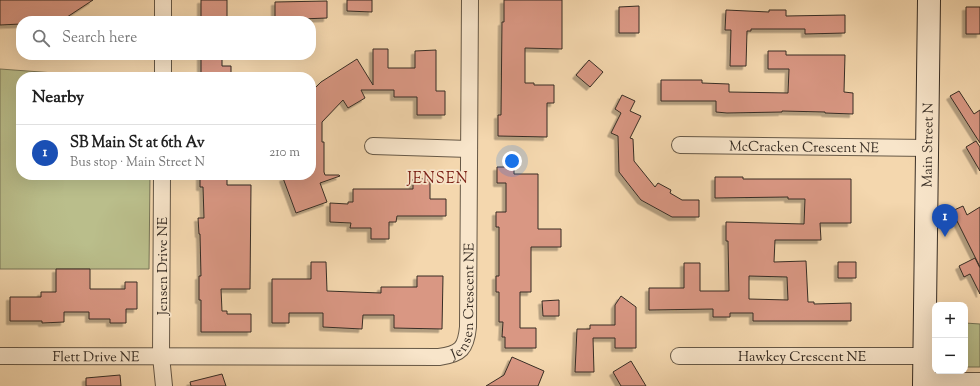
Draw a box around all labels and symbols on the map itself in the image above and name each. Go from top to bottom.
street label: Main Street N [919,102,940,188]
street label: McCracken Crescent NE [729,138,880,159]
your location [502,151,522,171]
district label: JENSEN [406,169,469,190]
pin: 1 [932,204,958,237]
street label: Jensen Drive NE [154,216,174,316]
street label: Jensen Crescent NE [447,242,481,366]
street label: Flett Drive NE [53,348,140,368]
street label: Hawkey Crescent NE [738,348,867,368]

